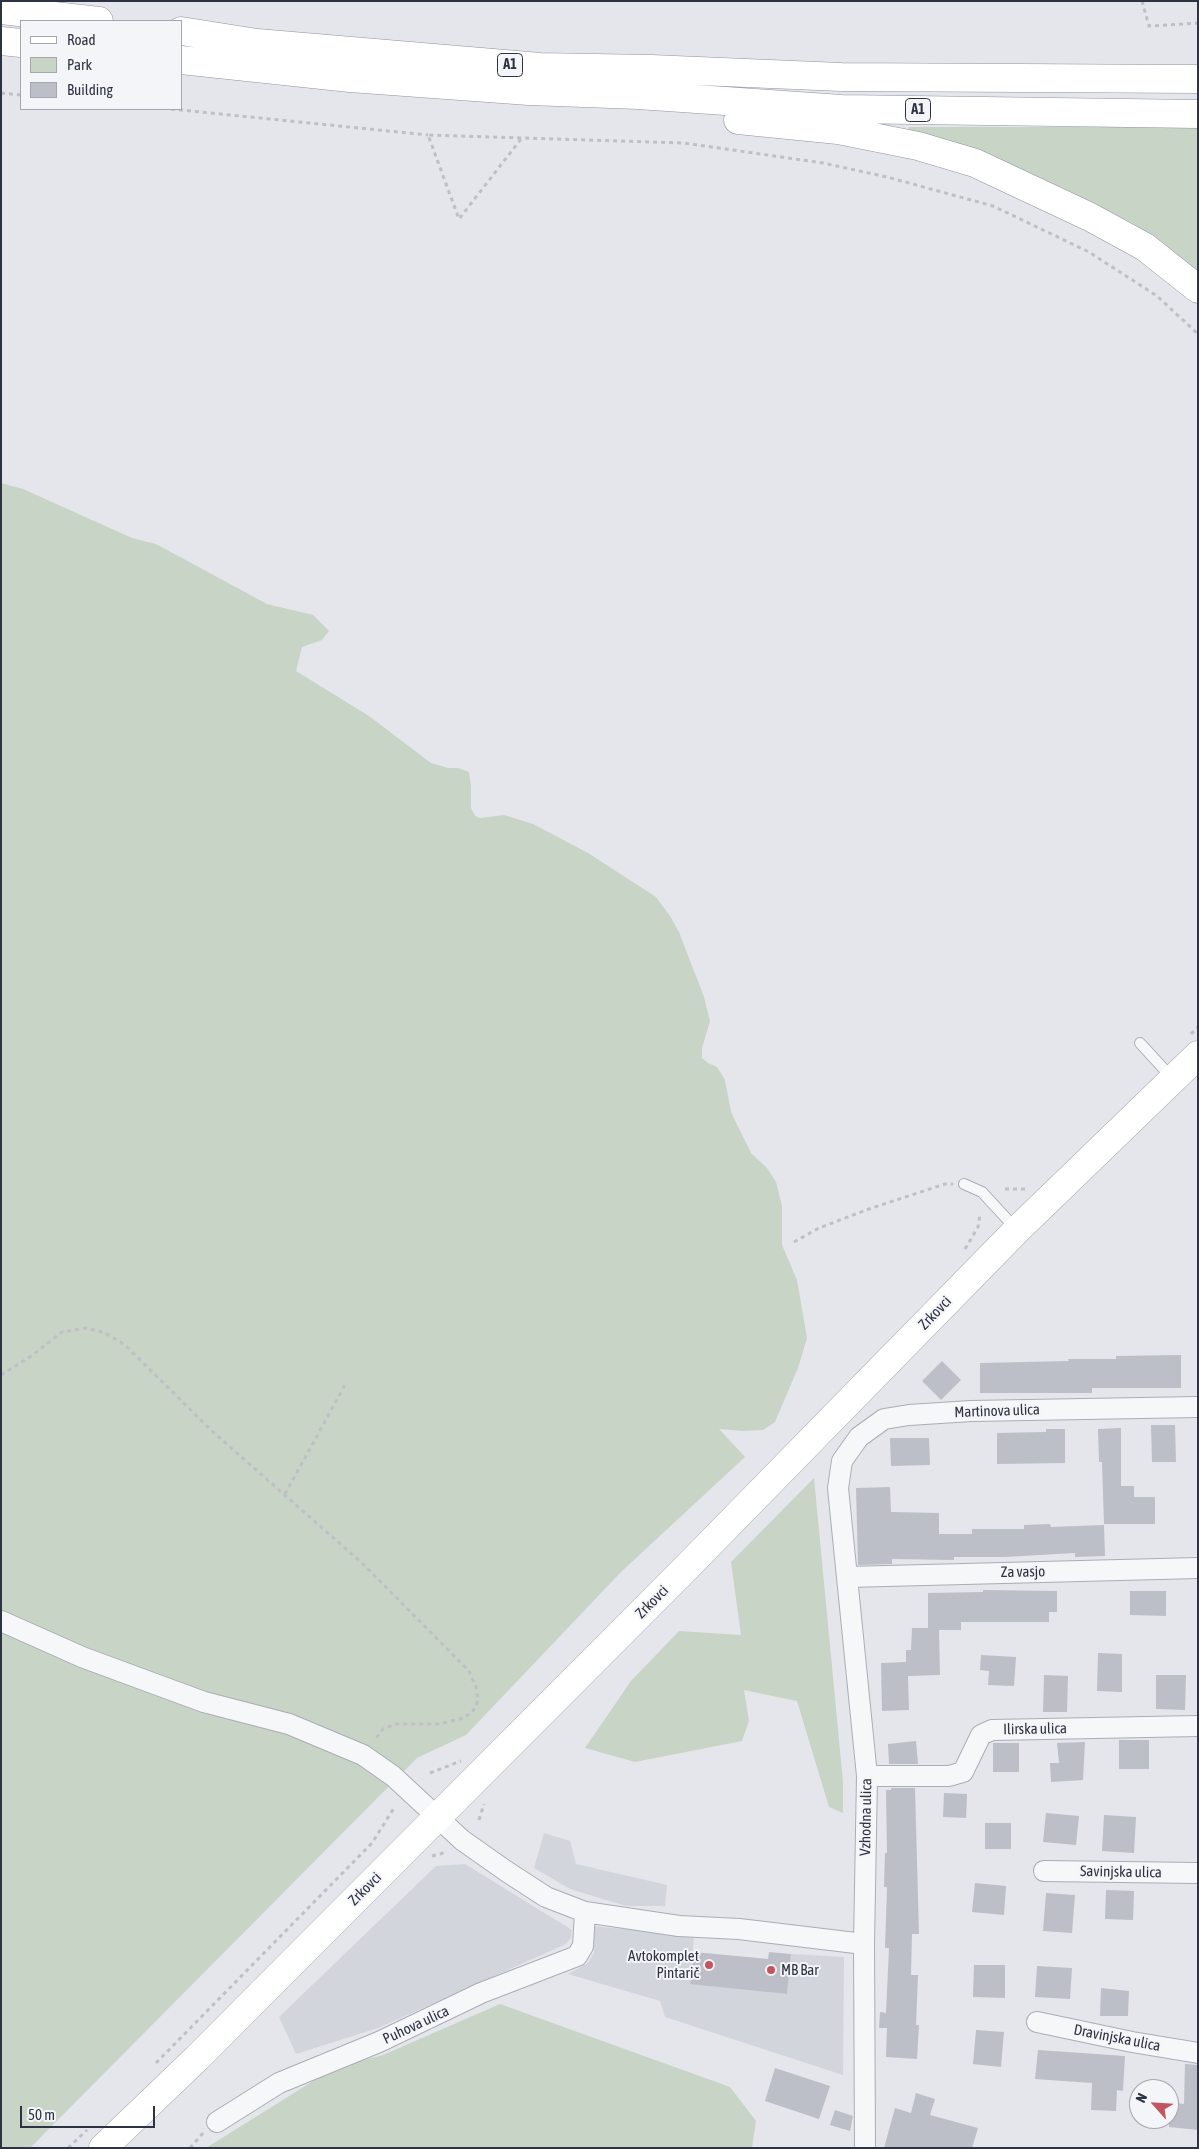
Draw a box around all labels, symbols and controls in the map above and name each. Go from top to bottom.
legend [20,20,182,110]
text: Road [67,31,96,48]
road number: A1 [498,54,522,76]
text: Park [67,56,92,73]
text: Building [67,81,113,98]
road number: A1 [906,98,930,122]
street label: Zrkovci [915,1293,955,1333]
street label: Martinova ulica [954,1401,1040,1421]
street label: Za vasjo [1001,1563,1045,1581]
street label: Zrkovci [632,1582,672,1622]
street label: Ilirska ulica [1003,1719,1067,1739]
street label: Vzhodna ulica [856,1778,876,1856]
street label: Savinjska ulica [1080,1862,1162,1882]
street label: Zrkovci [345,1869,385,1909]
place label: Avtokomplet Pintarič [628,1947,699,1982]
marker: Avtokomplet Pintarič [703,1959,715,1971]
place label: MB Bar [781,1961,819,1979]
marker: MB Bar [765,1964,777,1976]
street label: Puhova ulica [380,2002,452,2048]
street label: Dravinjska ulica [1072,2021,1162,2055]
north arrow [1129,2079,1179,2129]
text: N [1132,2091,1150,2105]
scale bar [22,2096,158,2128]
text: 50 m [28,2106,55,2123]

